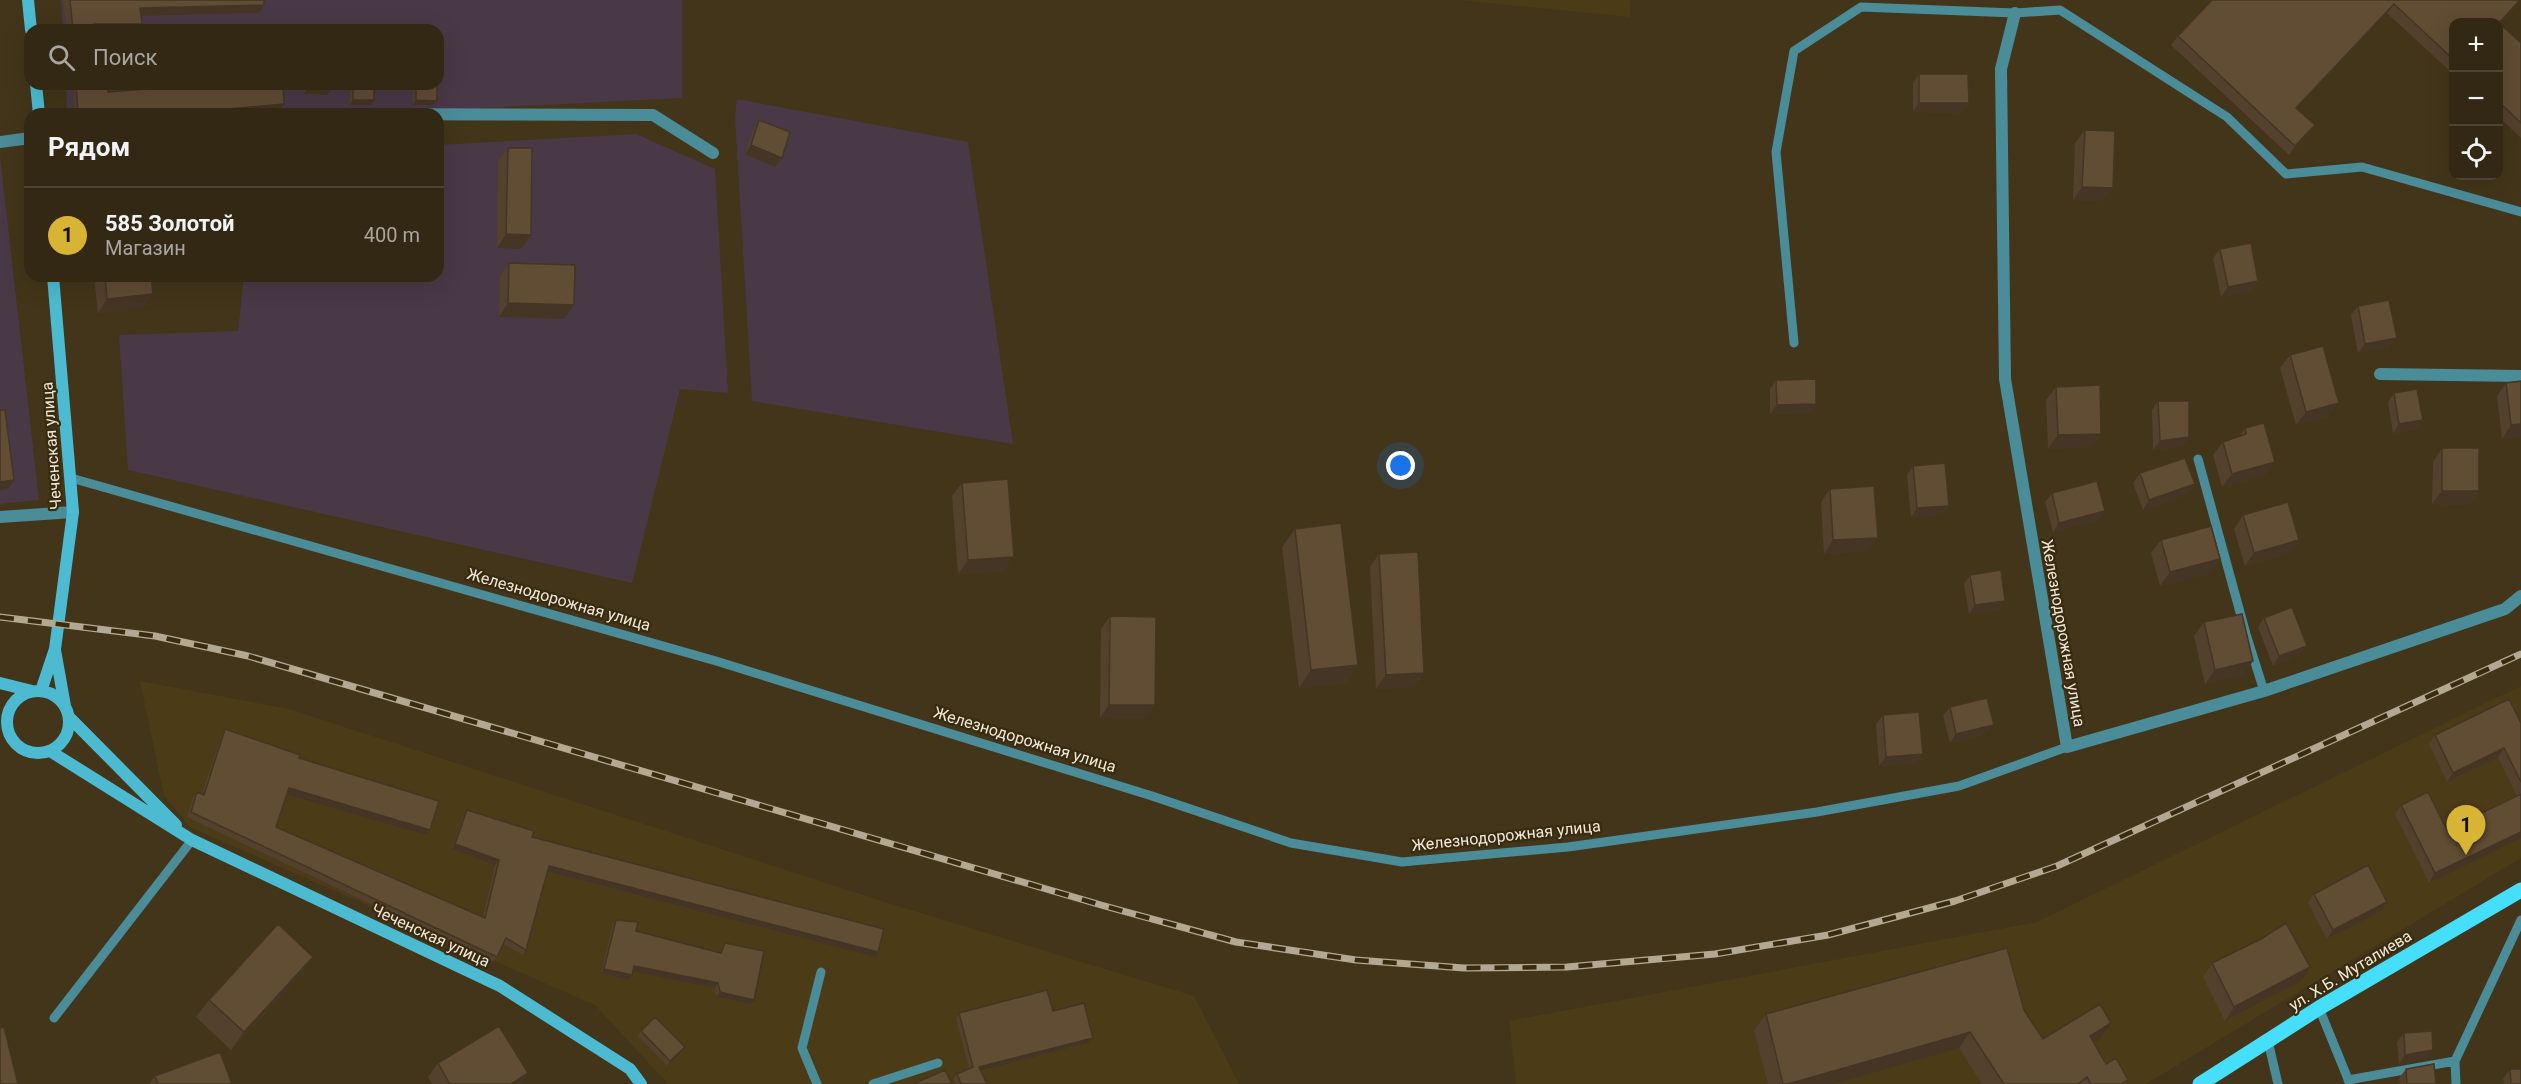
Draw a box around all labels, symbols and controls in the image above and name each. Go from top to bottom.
map controls [2449,18,2503,180]
button: + [2449,18,2503,72]
search box [24,24,444,90]
icon: search [45,41,78,74]
text: Поиск [93,45,157,70]
button: − [2449,72,2503,126]
button: locate [2449,126,2503,180]
text: Рядом [48,132,130,162]
text: 585 Золотой [105,211,235,236]
text: 1 [62,223,73,247]
text: 400 m [364,223,420,247]
text: Магазин [105,236,186,260]
street label: Чеченская улица [38,381,65,511]
your location [1386,451,1415,480]
street label: Железнодорожная улица [2038,538,2089,728]
street label: Железнодорожная улица [465,564,653,635]
street label: Железнодорожная улица [931,703,1119,776]
pin: 1 [2446,806,2486,855]
street label: Железнодорожная улица [1411,816,1602,855]
street label: Чеченская улица [369,900,493,971]
street label: ул. Х.Б. Муталиева [2285,926,2415,1015]

